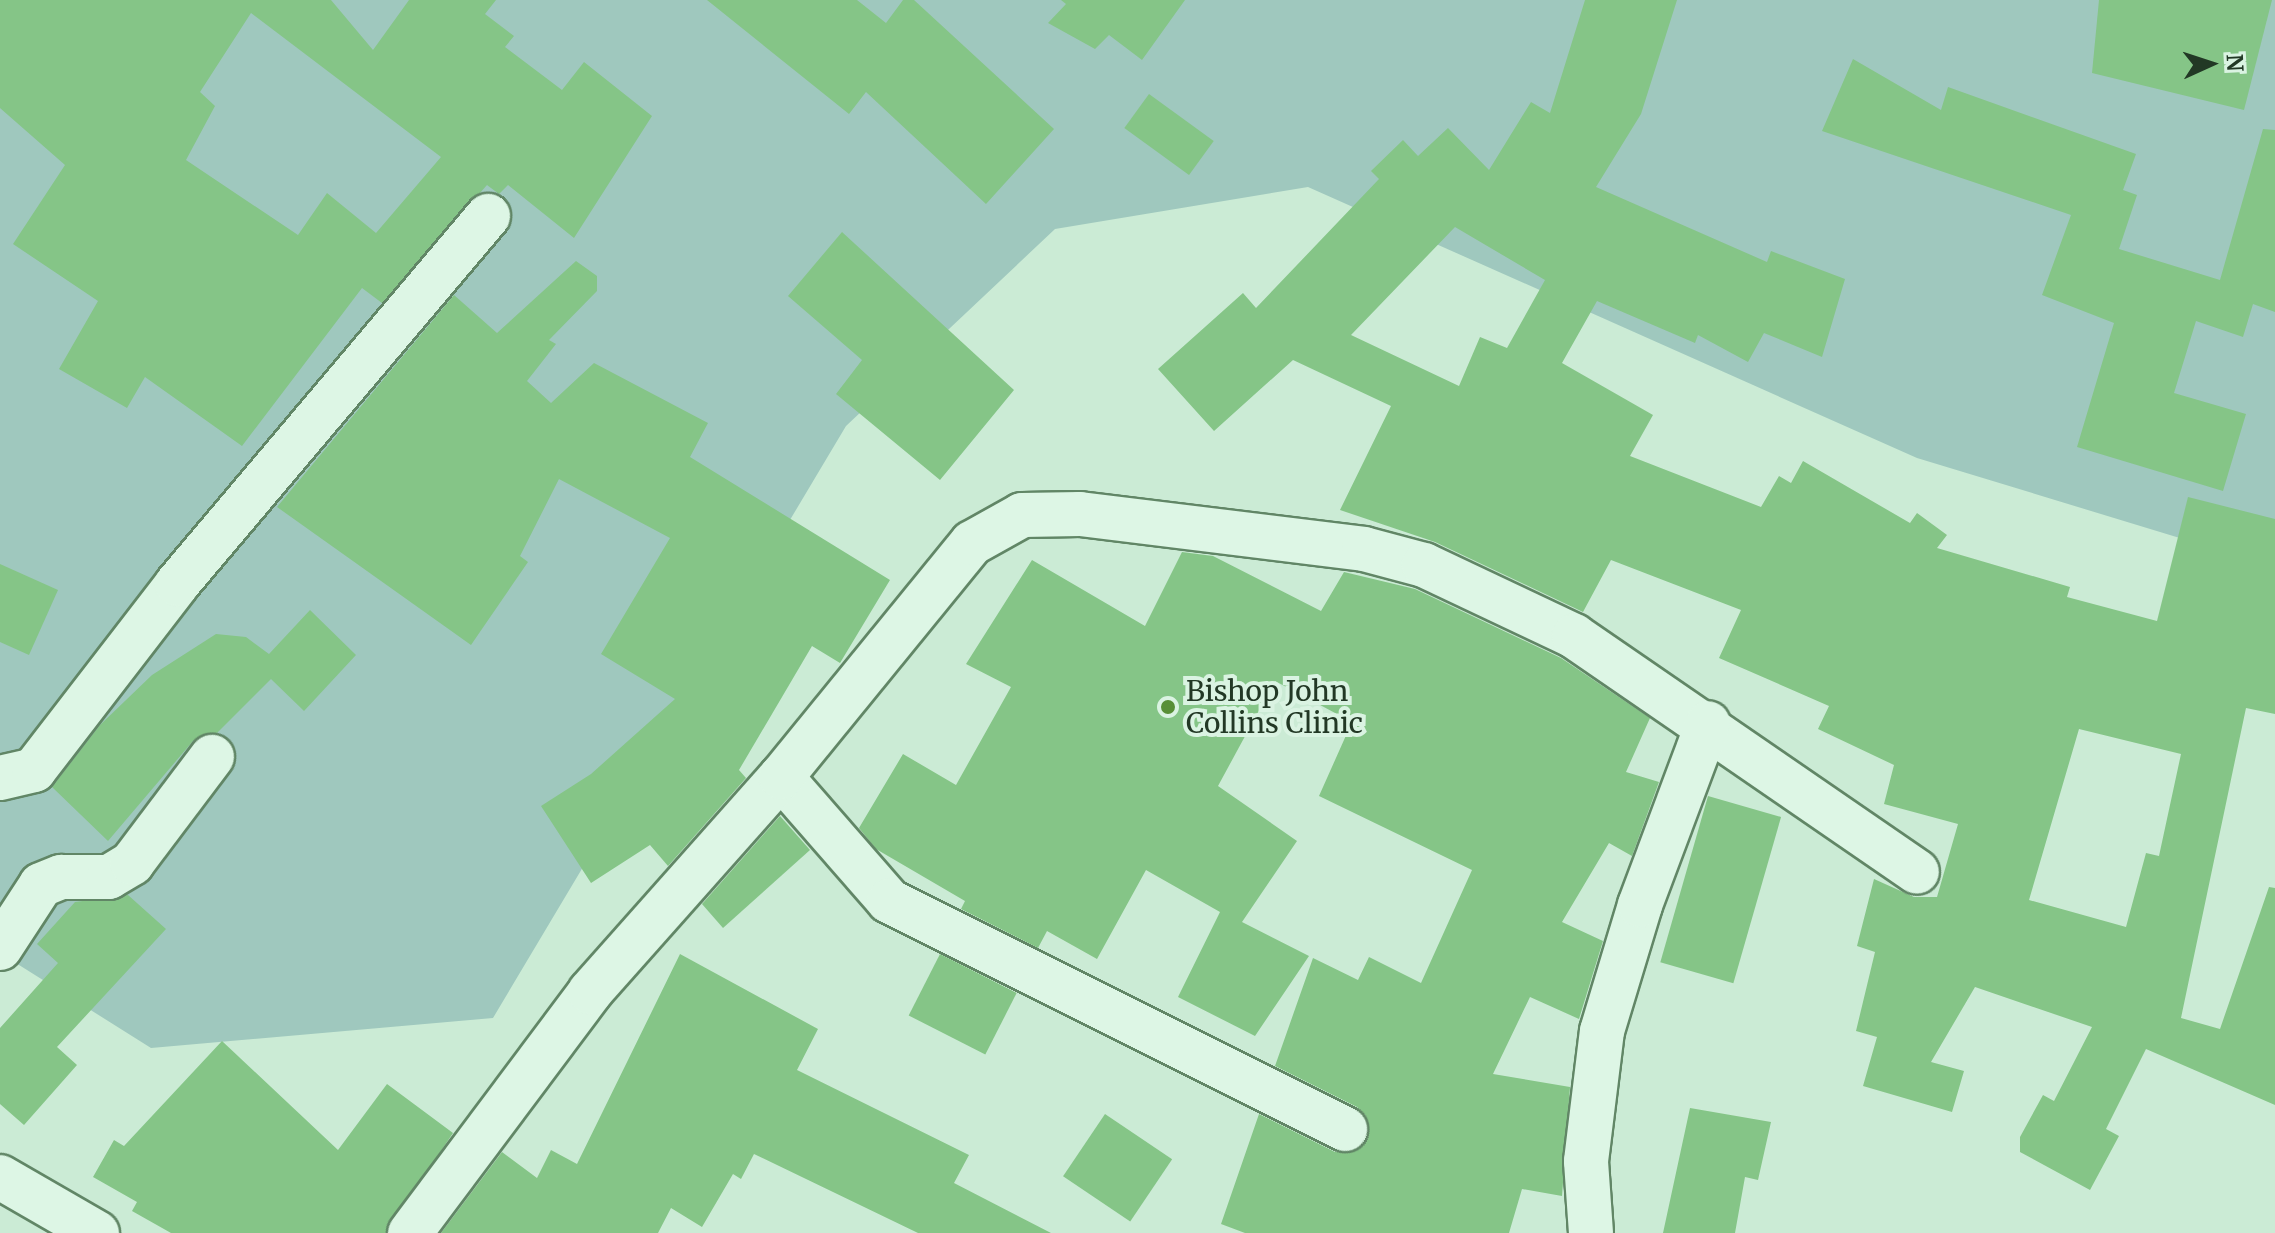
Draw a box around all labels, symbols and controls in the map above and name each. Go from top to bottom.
north arrow [2171,24,2251,104]
text: N [2221,53,2249,72]
place label: Bishop John Collins Clinic [1186,674,1363,740]
marker: Bishop John Collins Clinic [1157,696,1179,718]

